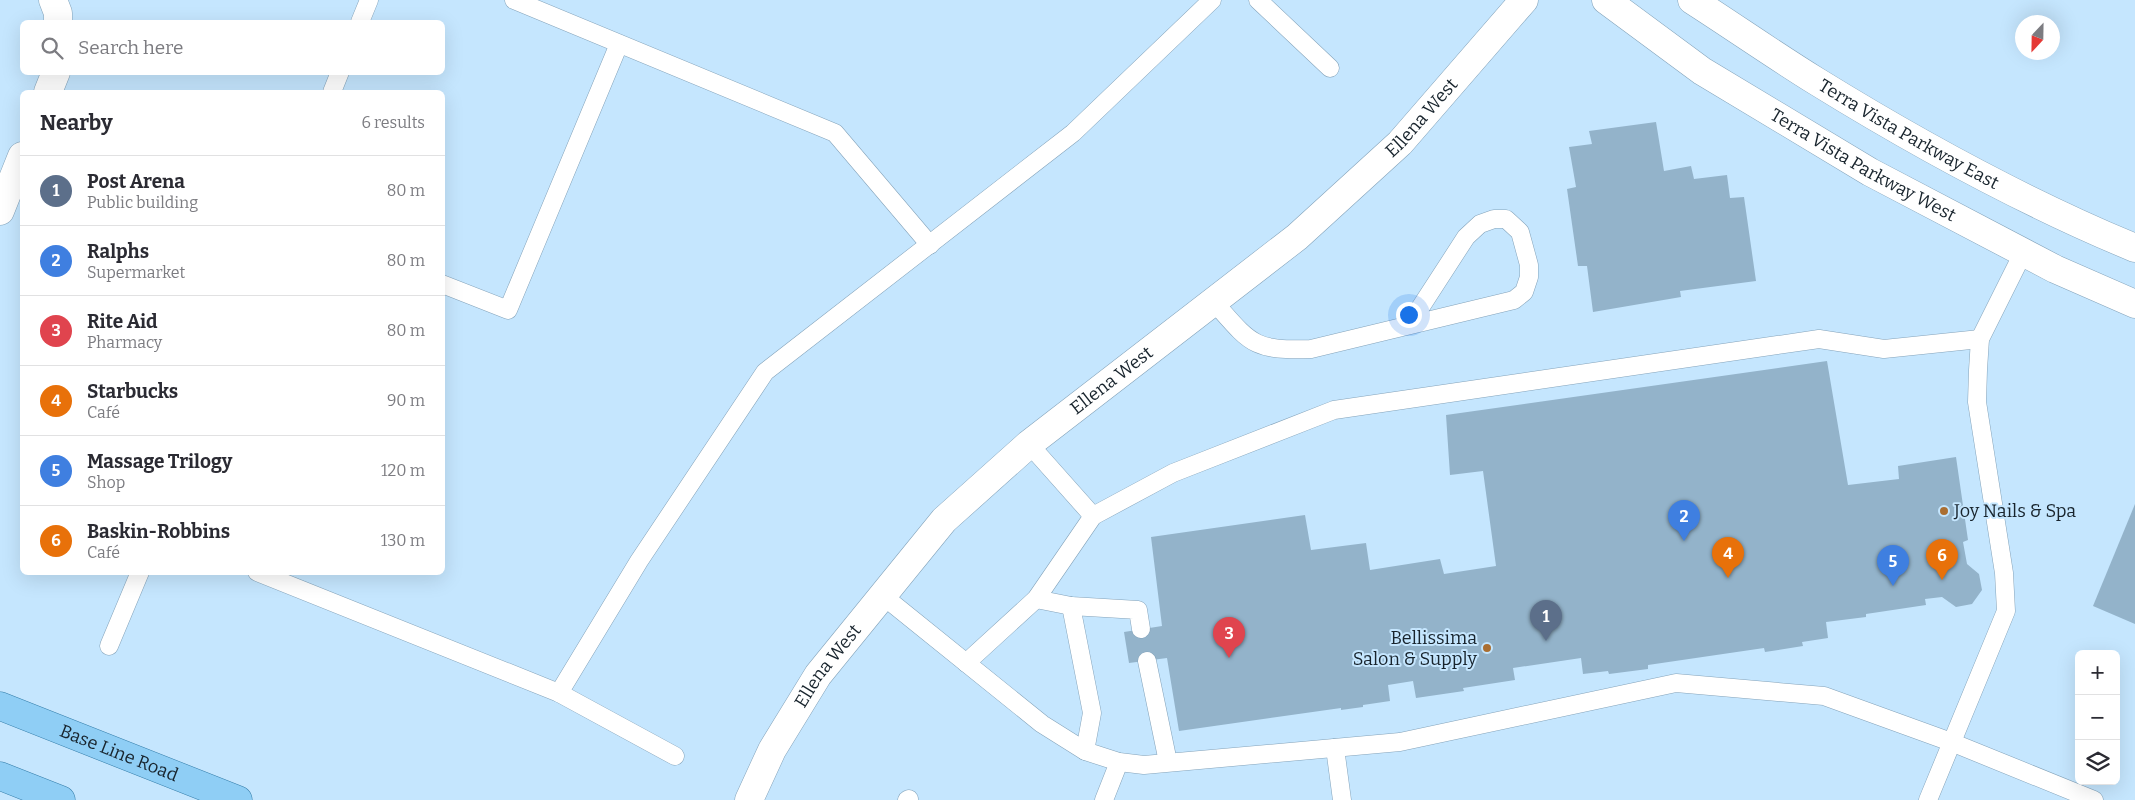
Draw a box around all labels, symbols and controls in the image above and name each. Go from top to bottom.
north arrow [2015,15,2060,60]
search box [20,20,445,75]
icon: search [38,34,66,62]
text: Search here [78,36,183,59]
street label: Ellena West [1381,73,1463,162]
street label: Terra Vista Parkway East [1815,74,2003,194]
street label: Terra Vista Parkway West [1766,104,1960,226]
text: Nearby [40,110,113,136]
text: 6 results [362,113,425,132]
text: Post Arena [87,170,185,193]
text: 1 [53,181,59,200]
text: 80 m [387,181,425,200]
text: Public building [87,193,198,212]
text: Ralphs [87,240,149,263]
text: 2 [51,251,61,270]
text: 80 m [387,251,425,270]
text: Supermarket [87,263,185,282]
your location [1396,302,1422,328]
text: Rite Aid [87,310,158,333]
text: 3 [51,321,61,340]
text: 80 m [387,321,425,340]
text: Pharmacy [87,333,162,352]
street label: Ellena West [1066,341,1158,419]
text: Starbucks [87,380,178,403]
text: 4 [51,391,61,410]
text: 90 m [387,391,425,410]
text: Café [87,403,120,422]
text: Massage Trilogy [87,450,232,473]
text: 5 [52,461,60,480]
text: 120 m [381,461,425,480]
text: Shop [87,473,125,492]
pin: 2 [1668,500,1700,541]
place label: Joy Nails & Spa [1953,500,2076,522]
marker: Joy Nails & Spa [1938,505,1950,517]
text: Baskin-Robbins [87,520,230,543]
text: 6 [51,531,61,550]
text: 130 m [381,531,425,550]
pin: 4 [1712,537,1744,578]
pin: 6 [1926,539,1958,580]
text: Café [87,543,120,562]
pin: 5 [1877,545,1909,586]
pin: 1 [1530,600,1562,641]
pin: 3 [1213,617,1245,658]
street label: Ellena West [790,619,866,712]
place label: Bellissima Salon & Supply [1353,627,1477,670]
marker: Bellissima Salon & Supply [1481,642,1493,654]
map controls [2075,650,2120,785]
button: + [2075,650,2120,695]
button: − [2075,695,2120,740]
street label: Base Line Road [57,720,182,786]
button: layers [2075,740,2120,785]

